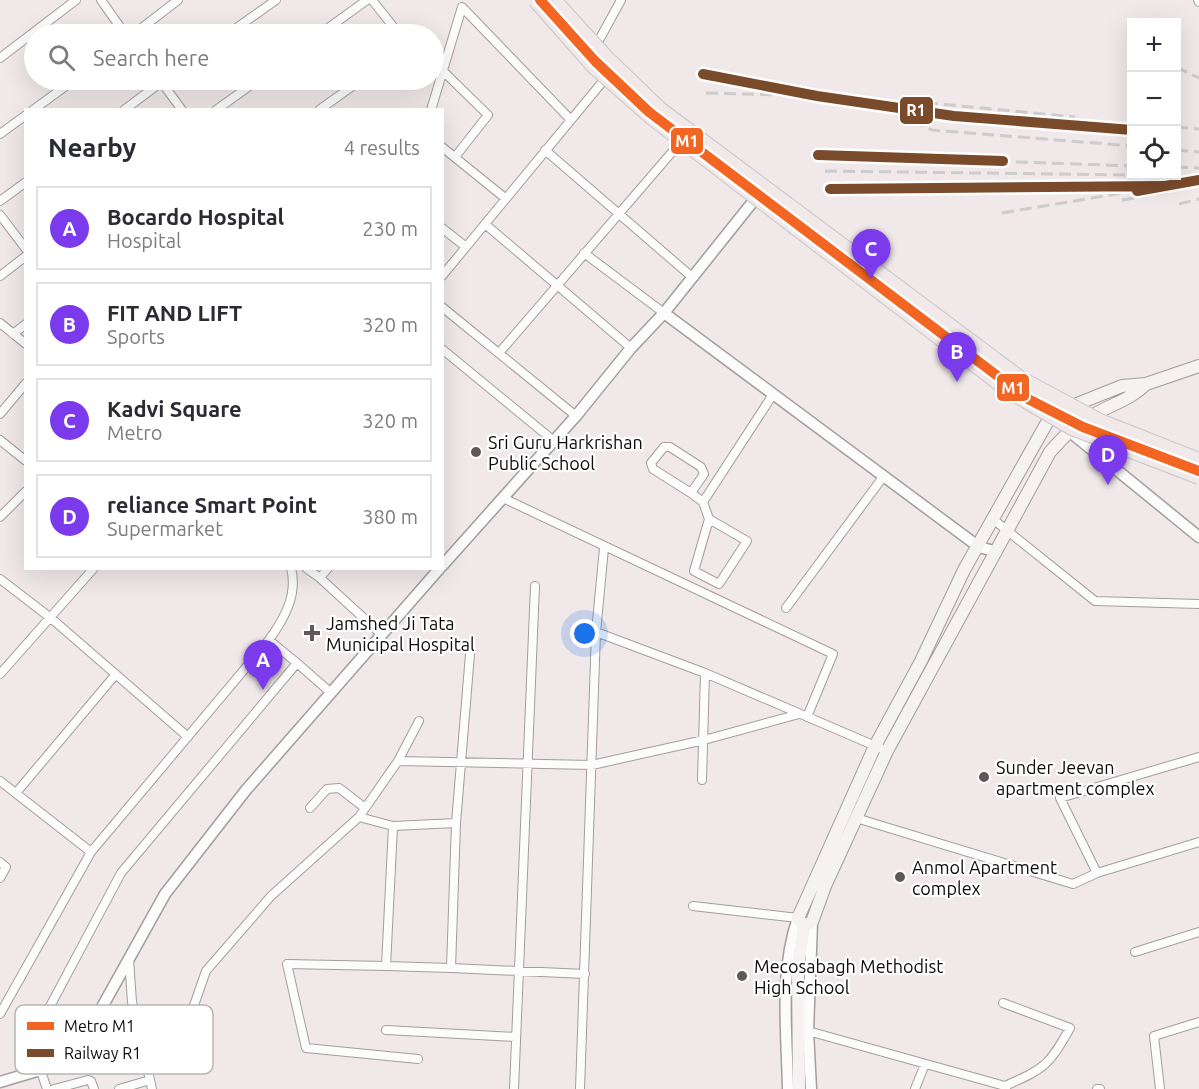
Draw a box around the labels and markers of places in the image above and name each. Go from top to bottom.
pin: C [852,230,890,279]
pin: B [938,332,976,382]
place label: Sri Guru Harkrishan Public School [488,432,643,473]
pin: D [1088,436,1128,485]
marker: Sri Guru Harkrishan Public School [469,445,483,459]
place label: Jamshed Ji Tata Municipal Hospital [326,613,475,654]
marker: Jamshed Ji Tata Municipal Hospital [303,624,321,642]
pin: A [244,640,282,690]
place label: Sunder Jeevan apartment complex [996,757,1155,798]
marker: Sunder Jeevan apartment complex [977,770,991,784]
place label: Anmol Apartment complex [912,857,1057,898]
marker: Anmol Apartment complex [893,870,907,884]
place label: Mecosabagh Methodist High School [754,956,943,997]
marker: Mecosabagh Methodist High School [735,969,749,983]

